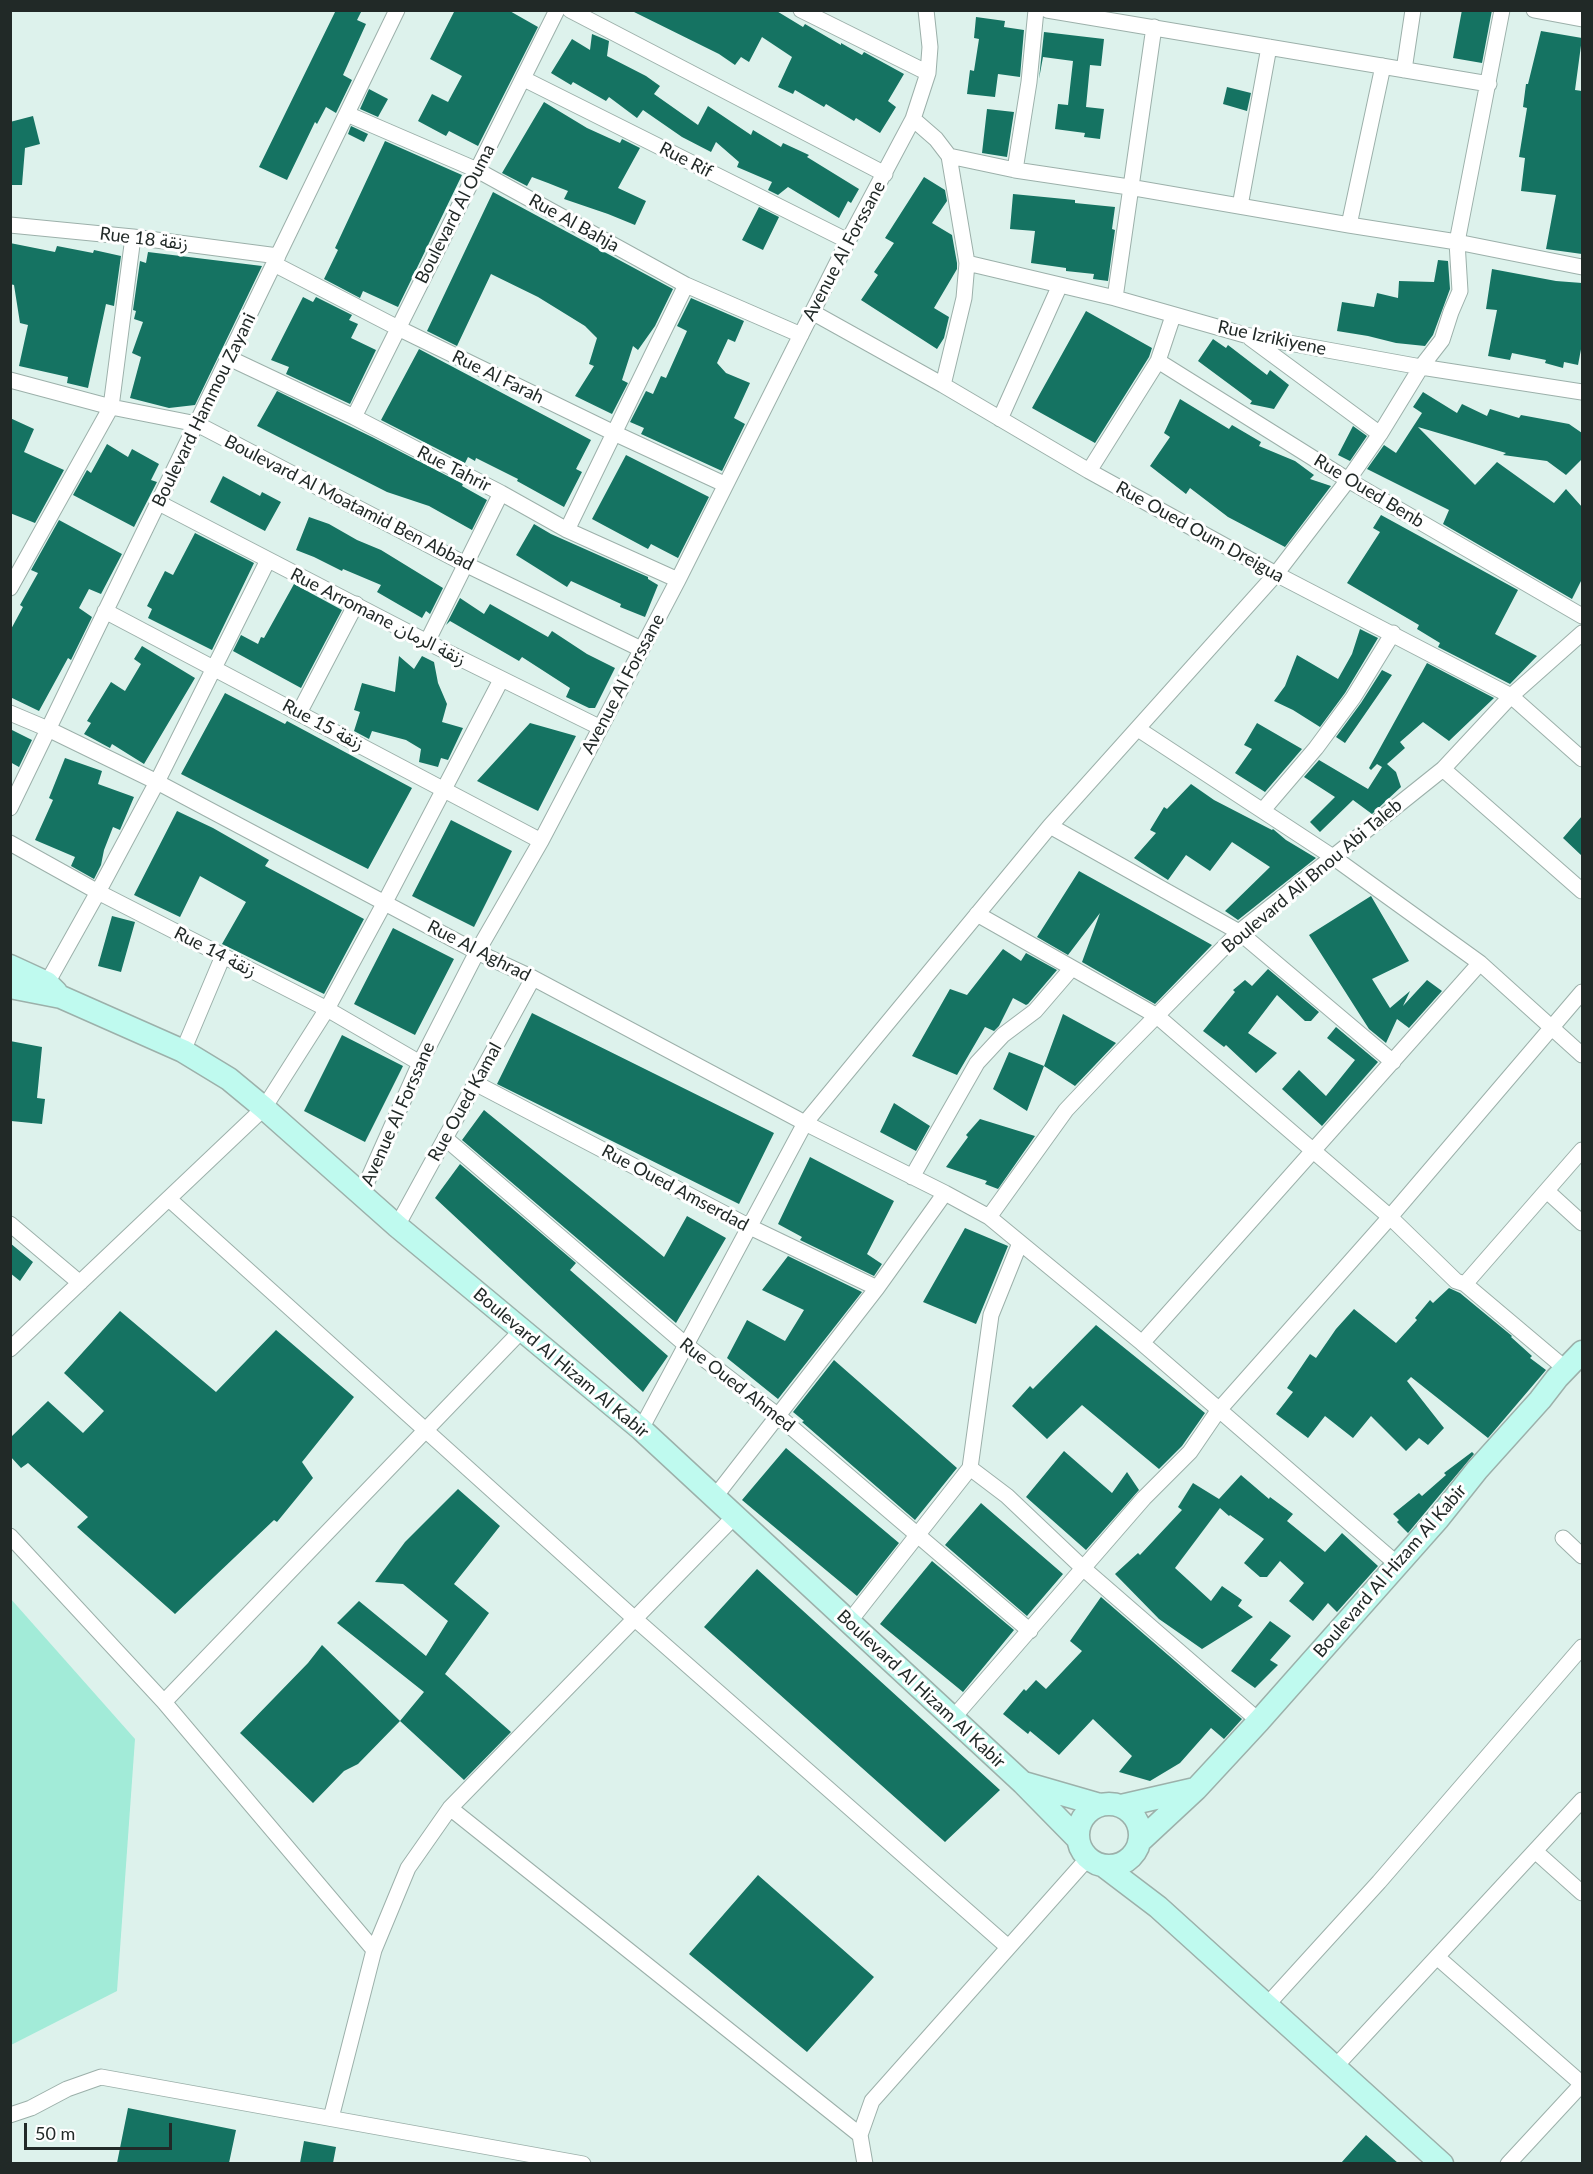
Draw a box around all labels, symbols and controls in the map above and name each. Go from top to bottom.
street label: Rue Rif [656,137,716,183]
street label: Boulevard Al Ouma [411,141,499,287]
street label: Avenue Al Forssane [798,177,890,325]
street label: Rue Al Bahja [525,189,623,257]
street label: Rue 18 زنقة [98,223,190,255]
street label: Boulevard Hammou Zayani [148,310,260,510]
street label: Rue Izrikiyene [1216,316,1328,360]
street label: Rue Al Farah [449,346,547,408]
street label: Boulevard Al Moatamid Ben Abbad [221,431,477,575]
street label: Rue Tahrir [413,441,495,497]
street label: Rue Oued Benb [1310,450,1428,532]
street label: Rue Oued Oum Dreigua [1112,477,1288,587]
street label: Rue Arromane زنقة الرمان [287,563,469,671]
street label: Avenue Al Forssane [577,610,669,758]
street label: Rue 15 زنقة [279,695,367,755]
street label: Boulevard Ali Bnou Abi Taleb [1218,794,1406,958]
street label: Rue Al Aghrad [424,916,534,986]
street label: Rue 14 زنقة [170,922,260,982]
street label: Avenue Al Forssane [357,1039,439,1189]
street label: Rue Oued Kamal [423,1039,507,1165]
street label: Rue Oued Amserdad [598,1140,752,1236]
street label: Boulevard Al Hizam Al Kabir [469,1283,653,1443]
street label: Rue Oued Ahmed [675,1333,799,1437]
street label: Boulevard Al Hizam Al Kabir [1309,1480,1471,1662]
street label: Boulevard Al Hizam Al Kabir [832,1605,1010,1773]
scale bar [27,2111,176,2149]
text: 50 m [35,2122,75,2144]

